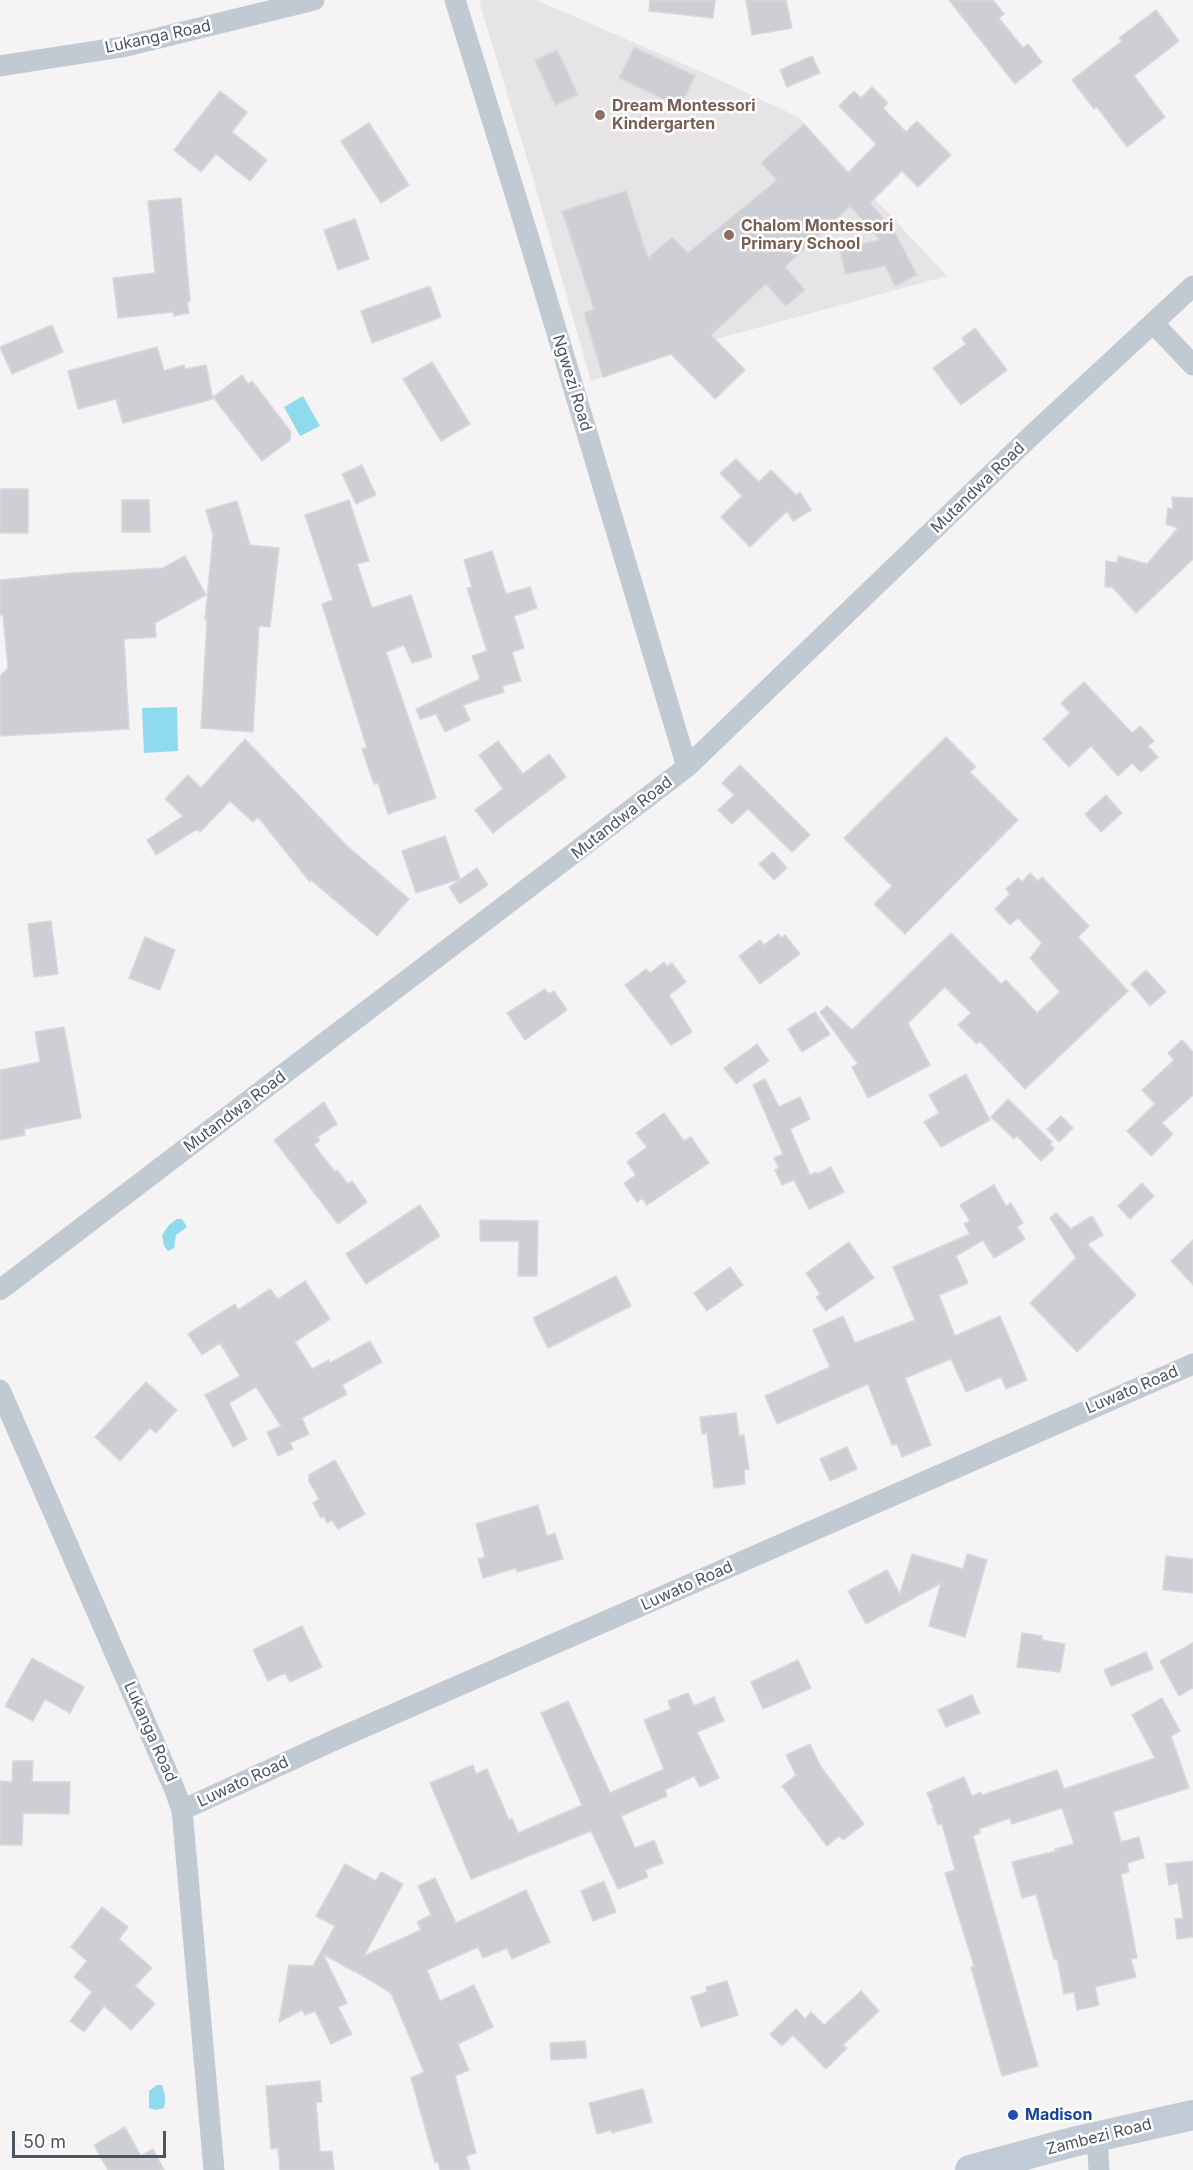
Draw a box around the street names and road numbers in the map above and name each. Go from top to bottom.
street label: Lukanga Road [103,16,213,58]
street label: Ngwezi Road [548,333,596,433]
street label: Mutandwa Road [927,439,1029,537]
street label: Mutandwa Road [568,773,676,863]
street label: Mutandwa Road [180,1067,290,1157]
street label: Luwato Road [1083,1362,1181,1418]
street label: Luwato Road [638,1557,736,1615]
street label: Lukanga Road [119,1679,181,1785]
street label: Luwato Road [194,1753,292,1811]
street label: Zambezi Road [1044,2115,1154,2159]

